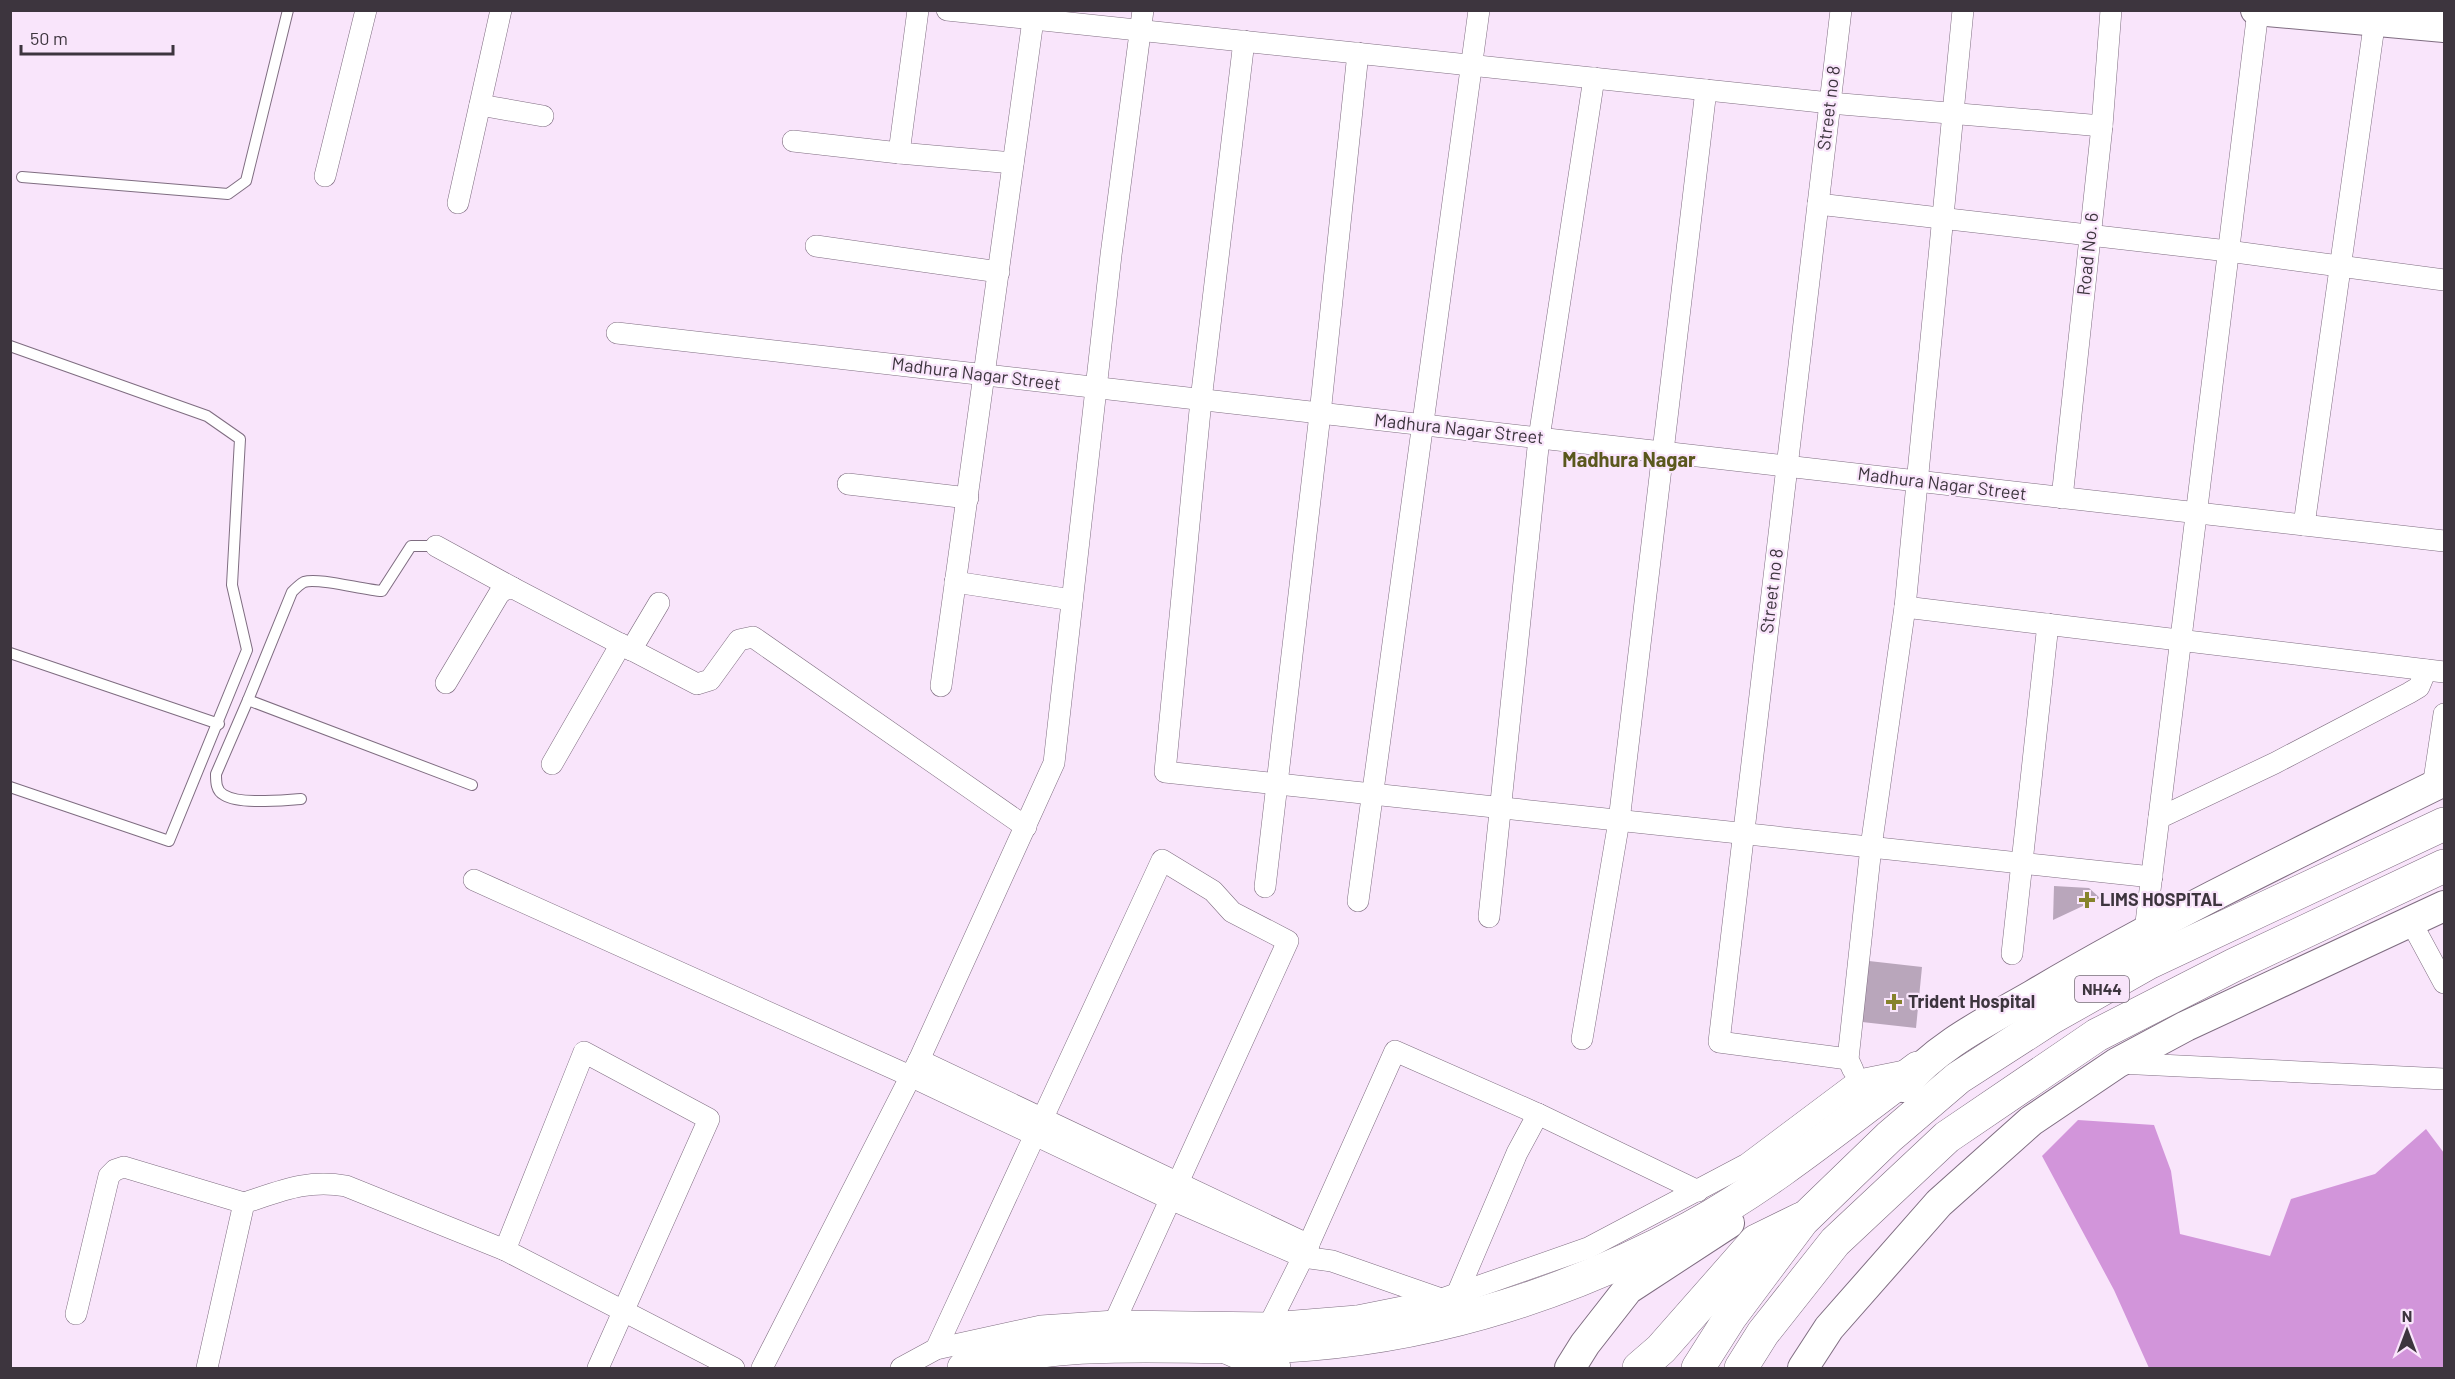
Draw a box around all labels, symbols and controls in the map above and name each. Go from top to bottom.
scale bar [21,18,172,56]
text: 50 m [30,27,68,49]
street label: Street no 8 [1812,64,1844,151]
street label: Road No. 6 [2072,211,2102,296]
street label: Madhura Nagar Street [890,352,1062,394]
street label: Madhura Nagar Street [1373,408,1545,448]
district label: Madhura Nagar [1562,447,1696,471]
street label: Madhura Nagar Street [1856,462,2028,504]
street label: Street no 8 [1755,547,1787,634]
place label: LIMS HOSPITAL [2100,888,2223,910]
marker: LIMS HOSPITAL [2078,891,2096,909]
road number: NH44 [2075,976,2129,1002]
place label: Trident Hospital [1908,990,2035,1012]
marker: Trident Hospital [1885,993,1903,1011]
north arrow [2377,1301,2437,1361]
text: N [2402,1306,2412,1325]

